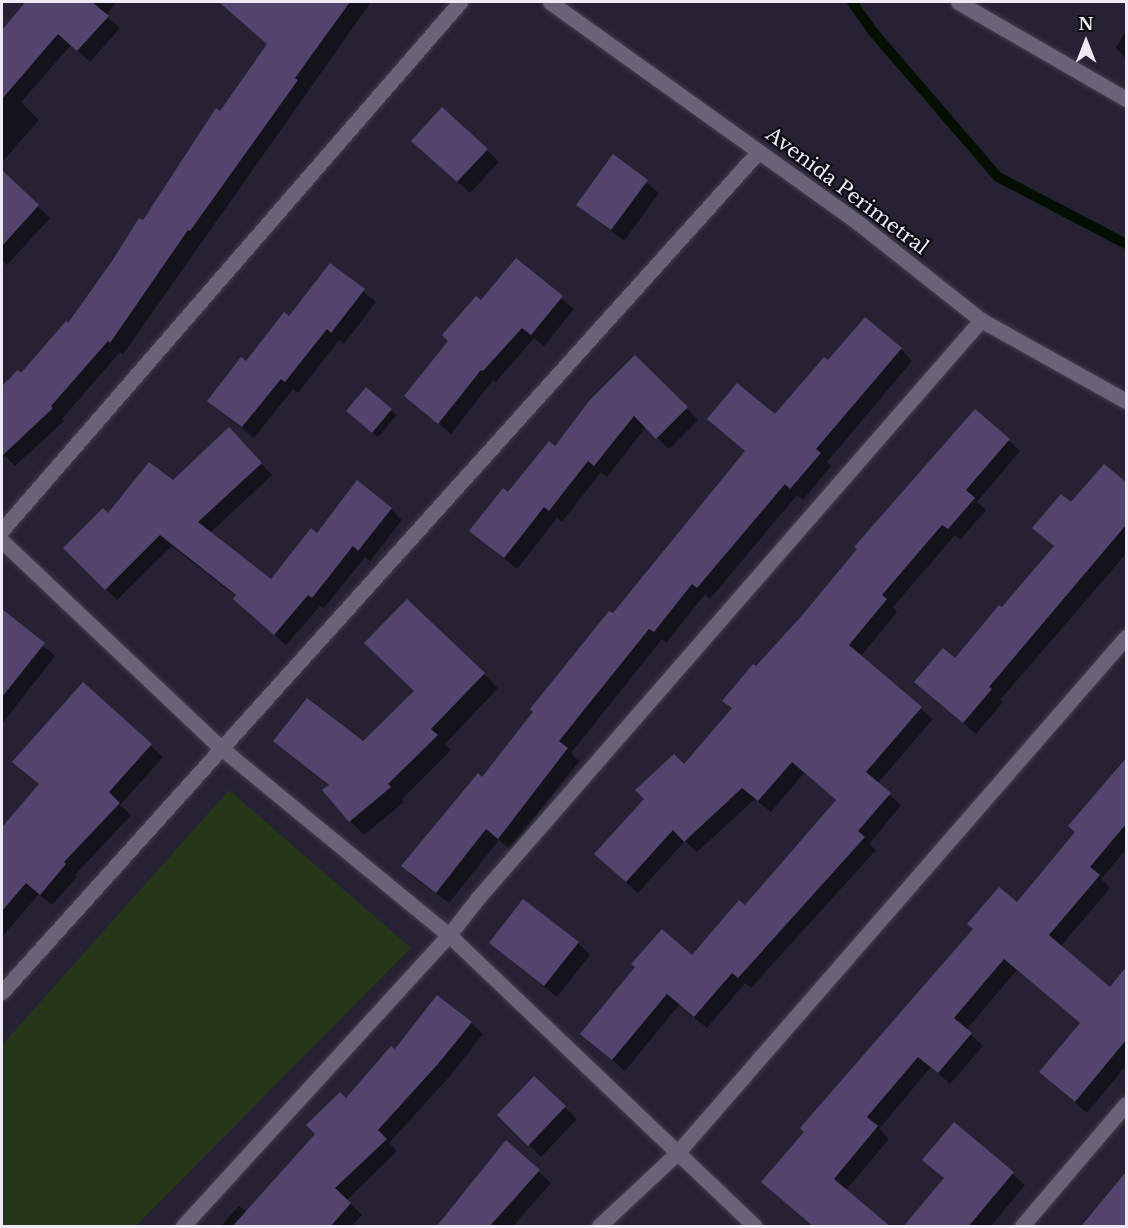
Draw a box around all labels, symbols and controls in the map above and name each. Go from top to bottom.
north arrow [1056,12,1116,72]
text: N [1078,14,1094,34]
street label: Avenida Perimetral [761,122,933,260]

